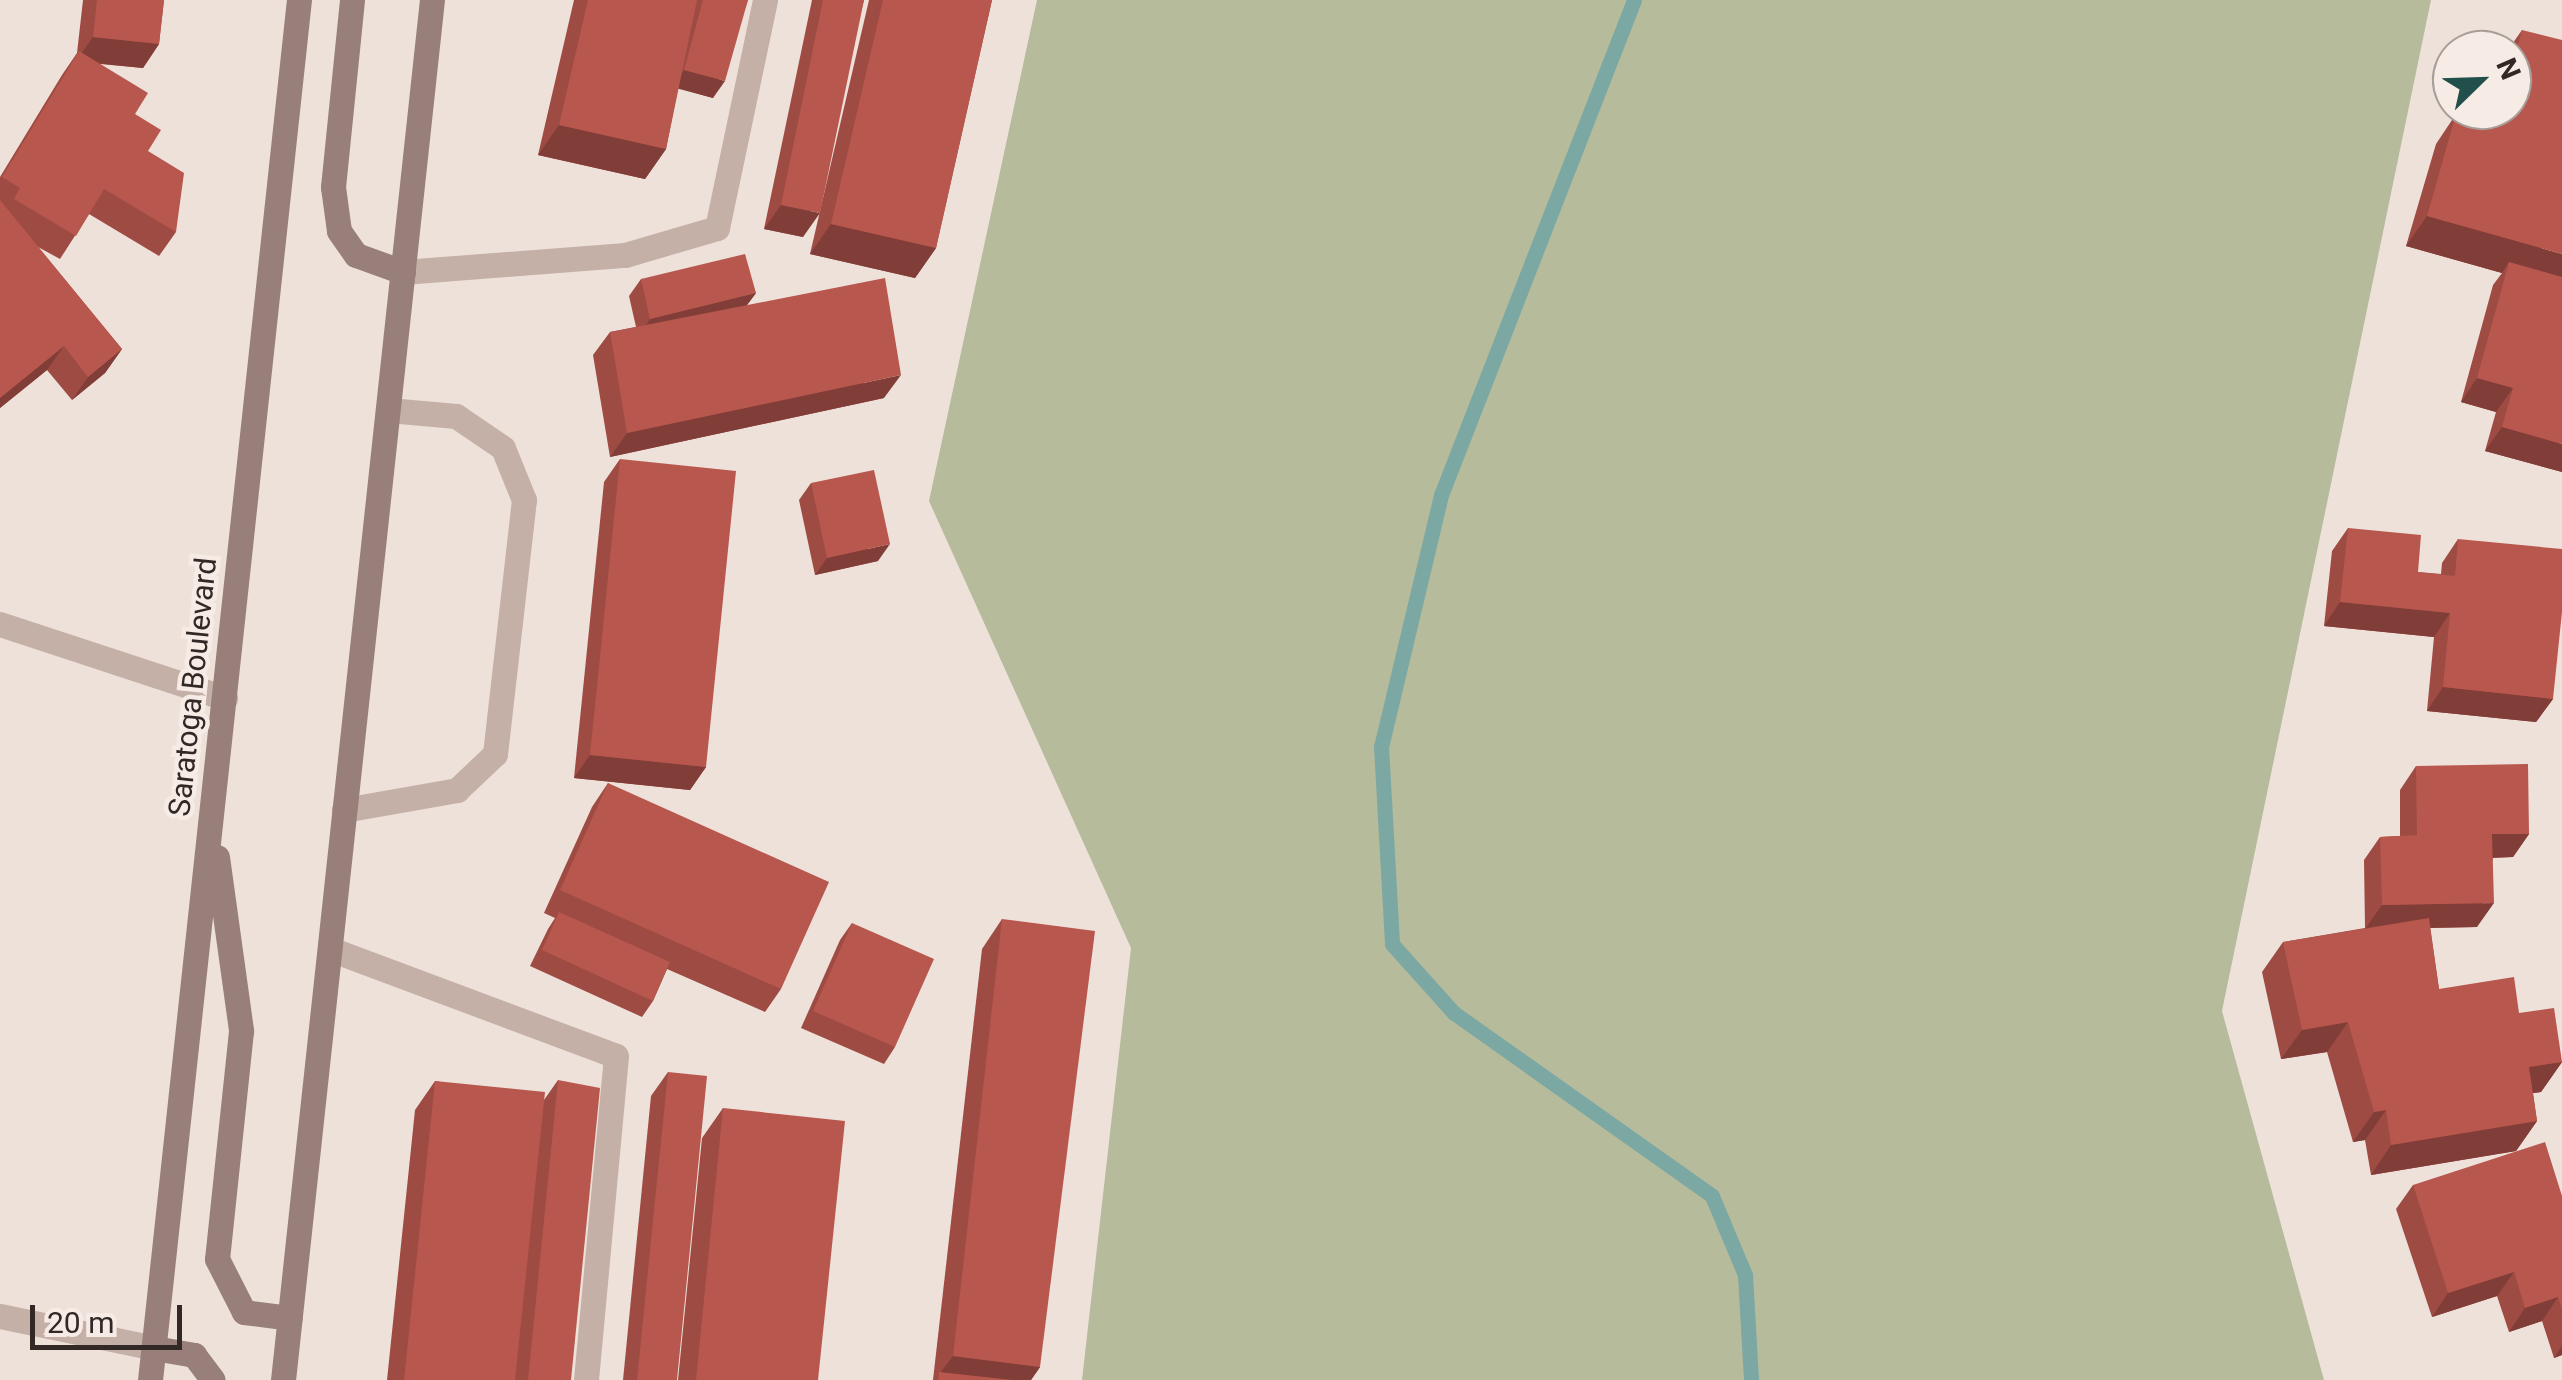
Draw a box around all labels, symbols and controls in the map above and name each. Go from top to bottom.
north arrow [2432,30,2532,130]
text: N [2489,53,2527,84]
street label: Saratoga Boulevard [162,556,224,818]
scale bar [35,1285,188,1347]
text: 20 m [47,1305,114,1340]

